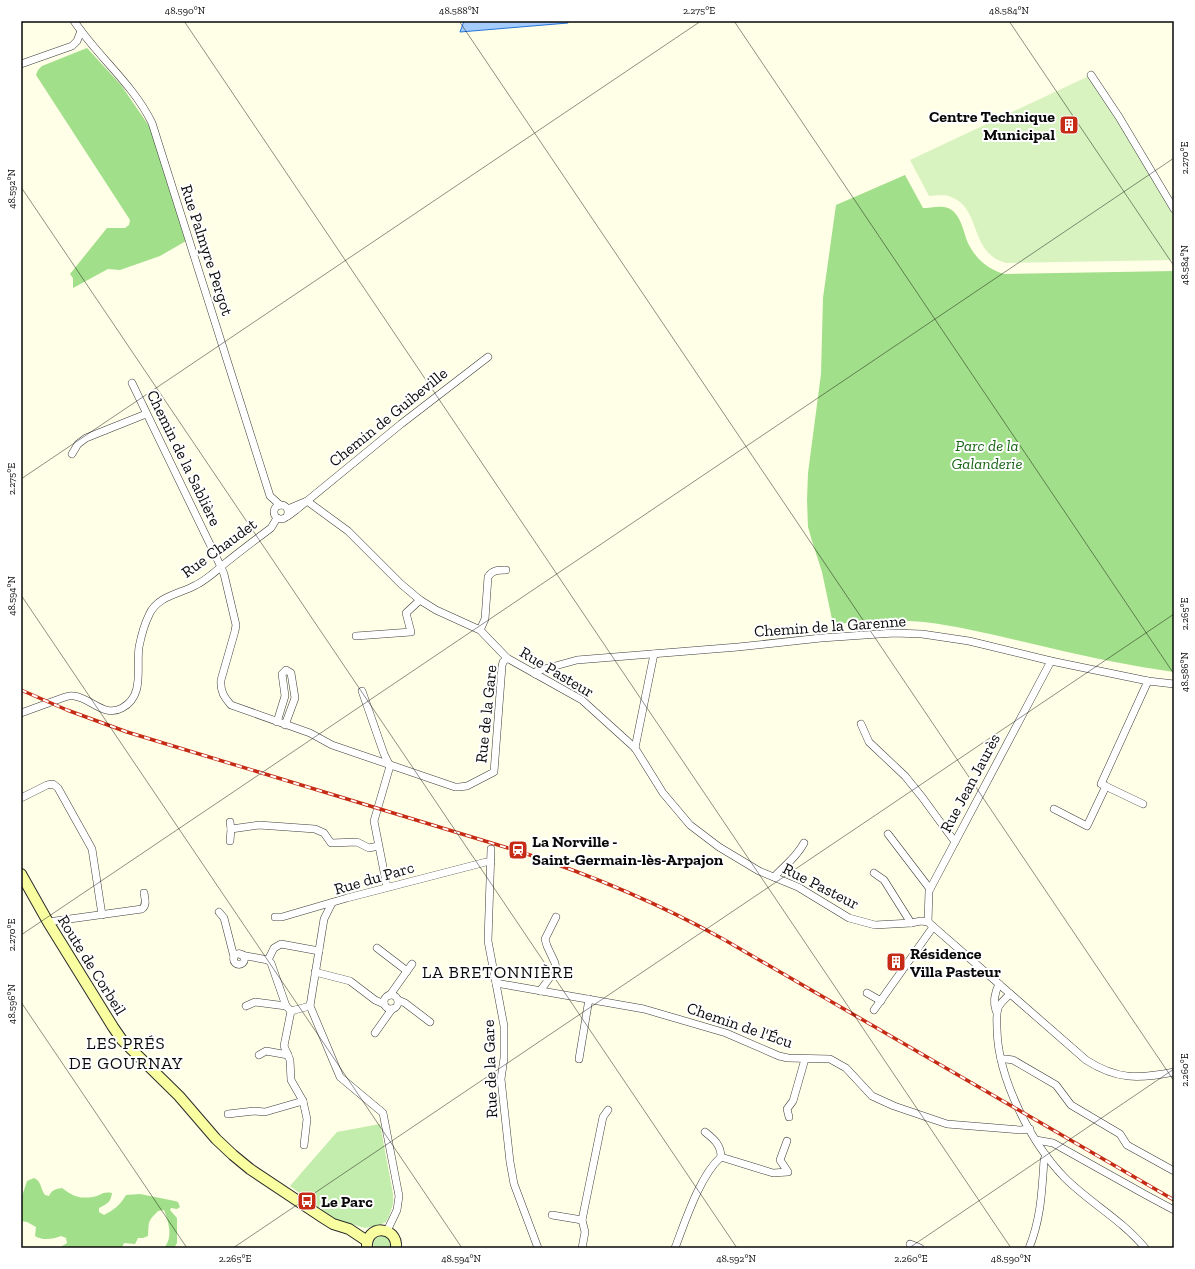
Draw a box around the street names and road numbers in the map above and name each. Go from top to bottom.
street label: Rue Palmyre Pergot [177,182,237,318]
street label: Chemin de Guibeville [325,363,451,471]
street label: Chemin de la Sablière [143,387,225,529]
street label: Rue Chaudet [178,514,260,582]
street label: Chemin de la Garenne [753,611,907,641]
street label: Rue Pasteur [517,642,598,702]
street label: Rue de la Gare [471,664,501,764]
street label: Rue Jean Jaurès [936,730,1004,836]
street label: Rue du Parc [332,858,416,898]
street label: Rue Pasteur [780,859,863,913]
street label: Route de Corbeil [54,912,130,1018]
street label: Chemin de l'Écu [685,998,795,1052]
street label: Rue de la Gare [479,1019,501,1119]

